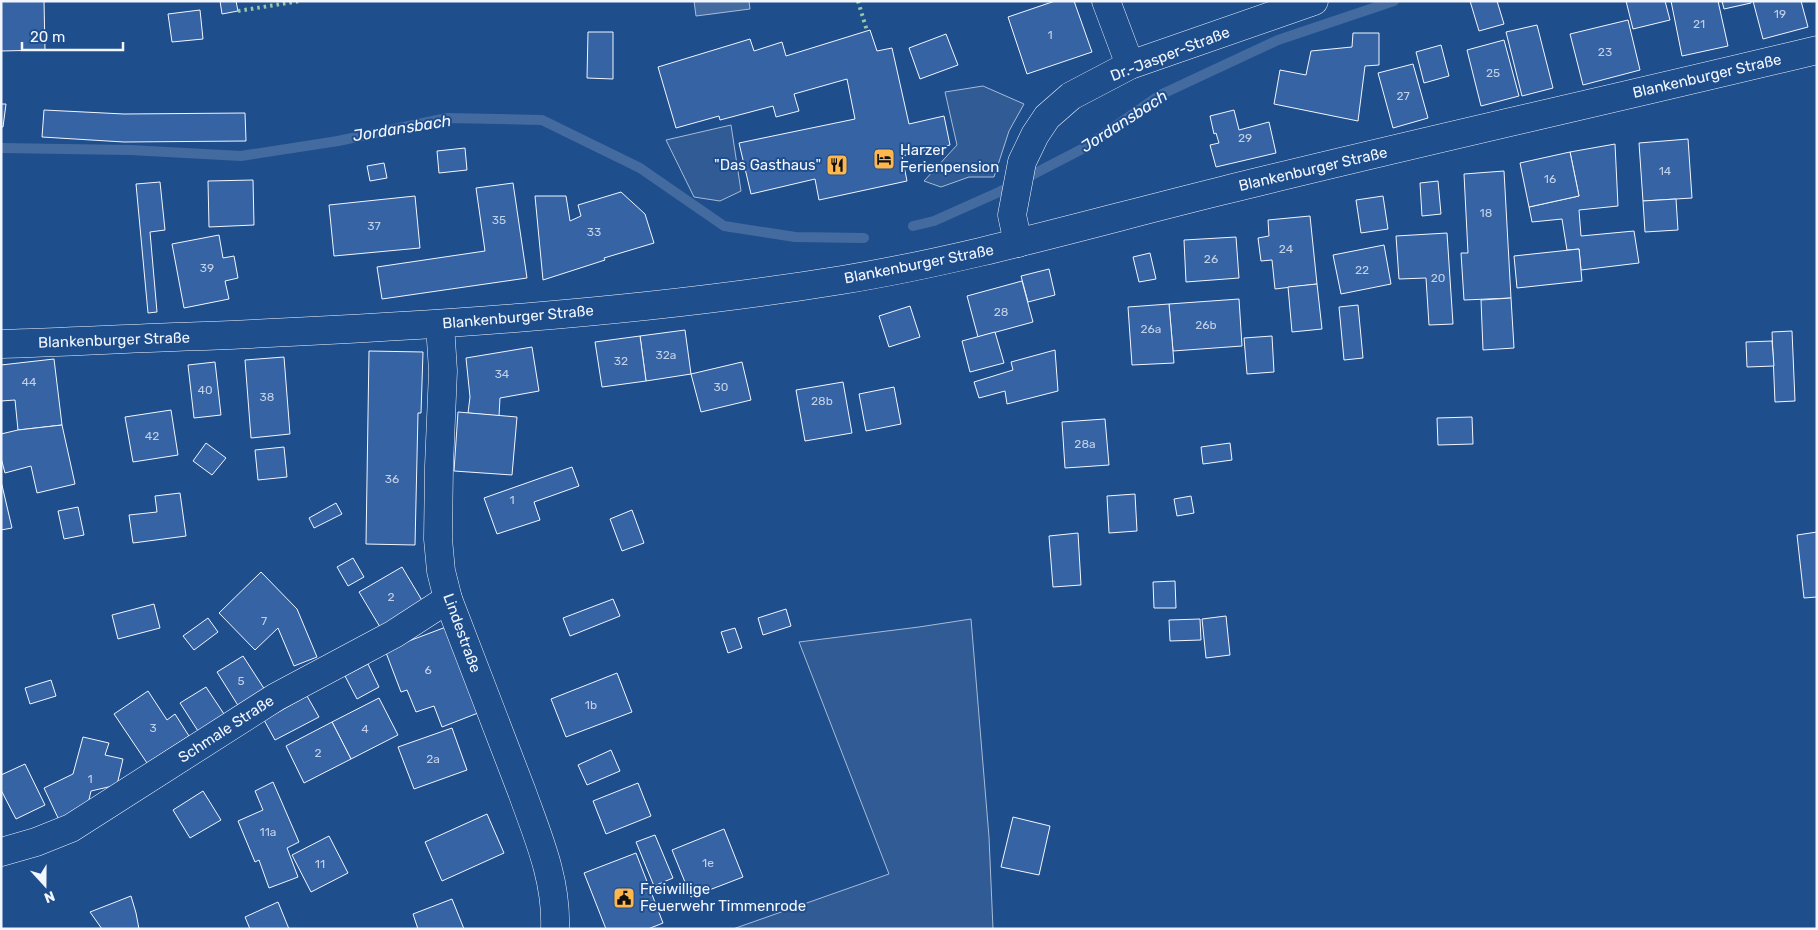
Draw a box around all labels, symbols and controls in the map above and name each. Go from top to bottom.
house number: 19 [1774,7,1786,21]
house number: 21 [1693,17,1705,31]
scale bar [22,20,124,52]
street label: Dr.-Jasper-Straße [1108,23,1232,85]
text: 20 m [30,28,65,46]
house number: 1 [1047,28,1053,42]
house number: 23 [1598,45,1612,59]
street label: Blankenburger Straße [1631,50,1783,102]
house number: 25 [1486,66,1500,80]
water label: Jordansbach [1077,86,1171,156]
house number: 27 [1396,89,1410,103]
water label: Jordansbach [351,111,453,145]
house number: 29 [1238,131,1252,145]
place label: Harzer Ferienpension [900,141,999,176]
street label: Blankenburger Straße [1237,143,1389,195]
hotel icon: Harzer Ferienpension [872,147,896,171]
restaurant icon: "Das Gasthaus" [825,153,849,177]
place label: "Das Gasthaus" [714,156,821,174]
house number: 14 [1659,164,1672,178]
house number: 16 [1544,172,1556,186]
house number: 18 [1480,206,1492,220]
house number: 35 [492,213,506,227]
house number: 37 [367,219,381,233]
house number: 33 [587,225,601,239]
street label: Blankenburger Straße [843,241,995,287]
house number: 24 [1279,242,1294,256]
house number: 26 [1204,252,1218,266]
house number: 39 [200,261,214,275]
house number: 22 [1355,263,1369,277]
house number: 20 [1431,271,1445,285]
street label: Blankenburger Straße [441,301,595,333]
house number: 28 [994,305,1008,319]
house number: 26b [1195,318,1217,332]
house number: 26a [1141,322,1161,336]
street label: Blankenburger Straße [38,328,190,352]
house number: 32a [656,348,676,362]
house number: 32 [614,354,628,368]
house number: 34 [495,367,510,381]
house number: 44 [22,375,37,389]
house number: 30 [714,380,728,394]
house number: 40 [197,383,213,397]
house number: 38 [260,390,274,404]
house number: 28b [811,394,833,408]
house number: 42 [145,429,159,443]
house number: 28a [1074,437,1096,451]
house number: 36 [385,472,399,486]
house number: 1 [509,493,515,507]
house number: 2 [387,590,395,604]
street label: Lindestraße [439,591,485,675]
house number: 7 [261,614,267,628]
house number: 6 [424,663,432,677]
house number: 5 [237,674,245,688]
street label: Schmale Straße [175,691,277,767]
house number: 1b [585,698,597,712]
house number: 3 [149,721,157,735]
house number: 4 [361,722,369,736]
house number: 2 [314,746,322,760]
house number: 2a [426,752,440,766]
house number: 1 [87,772,93,786]
house number: 11a [260,825,276,839]
house number: 1e [702,856,714,870]
house number: 11 [315,857,325,871]
north arrow [20,860,70,910]
place label: Freiwillige Feuerwehr Timmenrode [640,880,806,915]
public building icon: Freiwillige Feuerwehr Timmenrode [612,886,636,910]
text: N [42,887,57,906]

